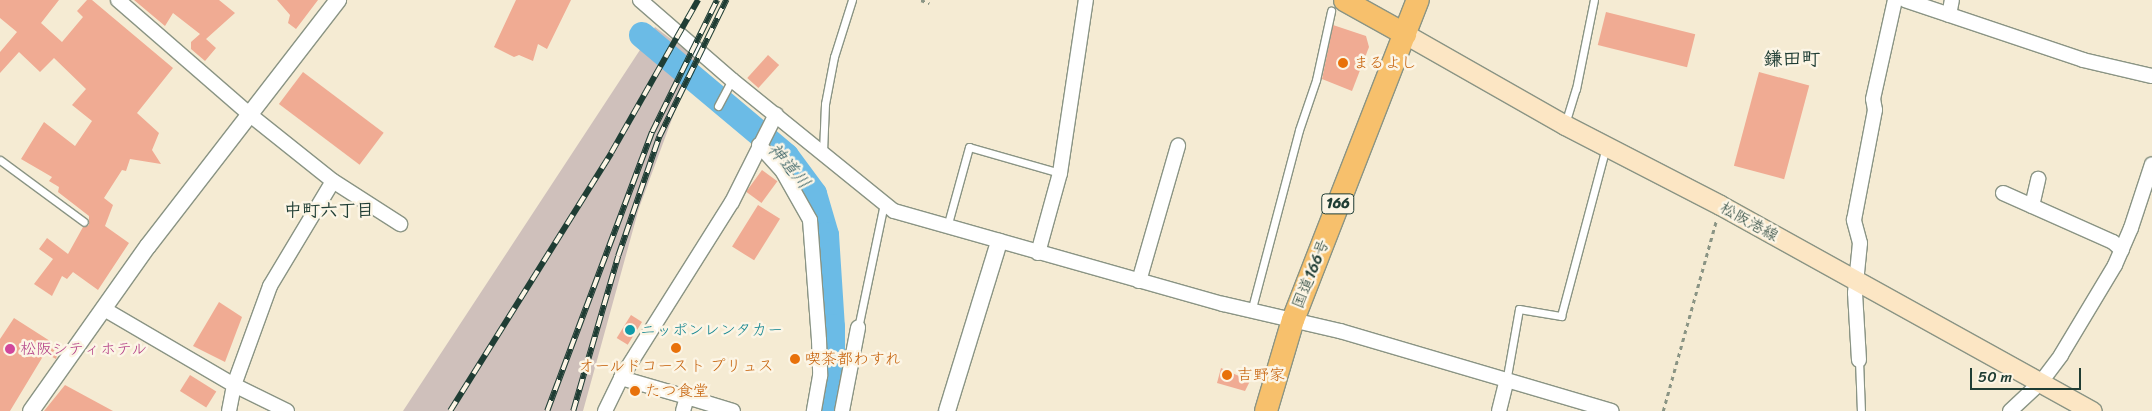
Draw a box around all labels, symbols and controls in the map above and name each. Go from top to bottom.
district label: 鎌田町 [1764,48,1820,70]
place label: まるよし [1353,53,1417,73]
marker: まるよし [1337,57,1349,69]
water label: 神道川 [763,139,815,193]
road number: 166 [1320,192,1356,216]
street label: 松阪港線 [1716,198,1782,246]
district label: 中町六丁目 [284,199,374,221]
street label: 国道166号 [1288,237,1334,311]
place label: ニッポンレンタカー [640,320,784,340]
marker: ニッポンレンタカー [624,324,636,336]
place label: 松阪シティホテル [20,339,148,359]
marker: オールドコースト プリュス [670,342,682,354]
marker: 松阪シティホテル [4,343,16,355]
place label: 喫茶都わすれ [805,349,901,369]
marker: 喫茶都わすれ [789,353,801,365]
place label: オールドコースト プリュス [578,356,774,376]
scale bar [1972,358,2083,390]
text: 50 m [1978,364,2012,390]
place label: 吉野家 [1237,365,1285,385]
marker: 吉野家 [1221,369,1233,381]
place label: たつ食堂 [645,381,709,401]
marker: たつ食堂 [629,385,641,397]

